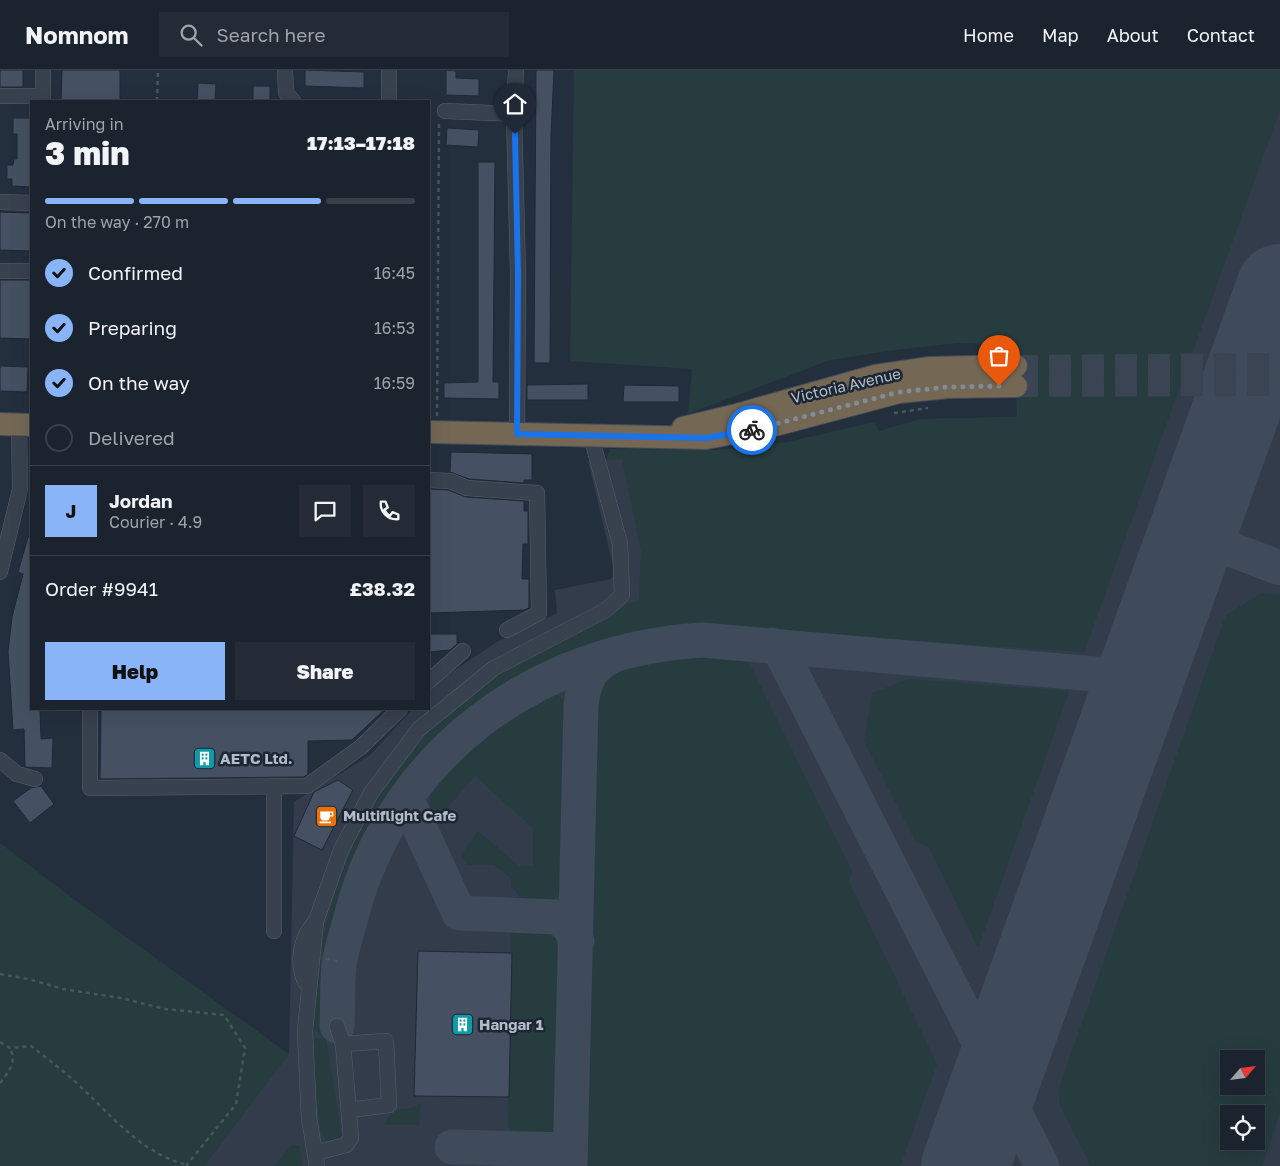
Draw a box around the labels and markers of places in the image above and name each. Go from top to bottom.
pin [494,83,536,134]
pin [978,335,1020,386]
building icon: AETC Ltd. [192,747,216,771]
place label: AETC Ltd. [220,749,292,767]
cafe icon: Multiflight Cafe [315,804,339,828]
place label: Multiflight Cafe [343,806,457,824]
building icon: Hangar 1 [451,1013,475,1037]
place label: Hangar 1 [479,1015,544,1033]

